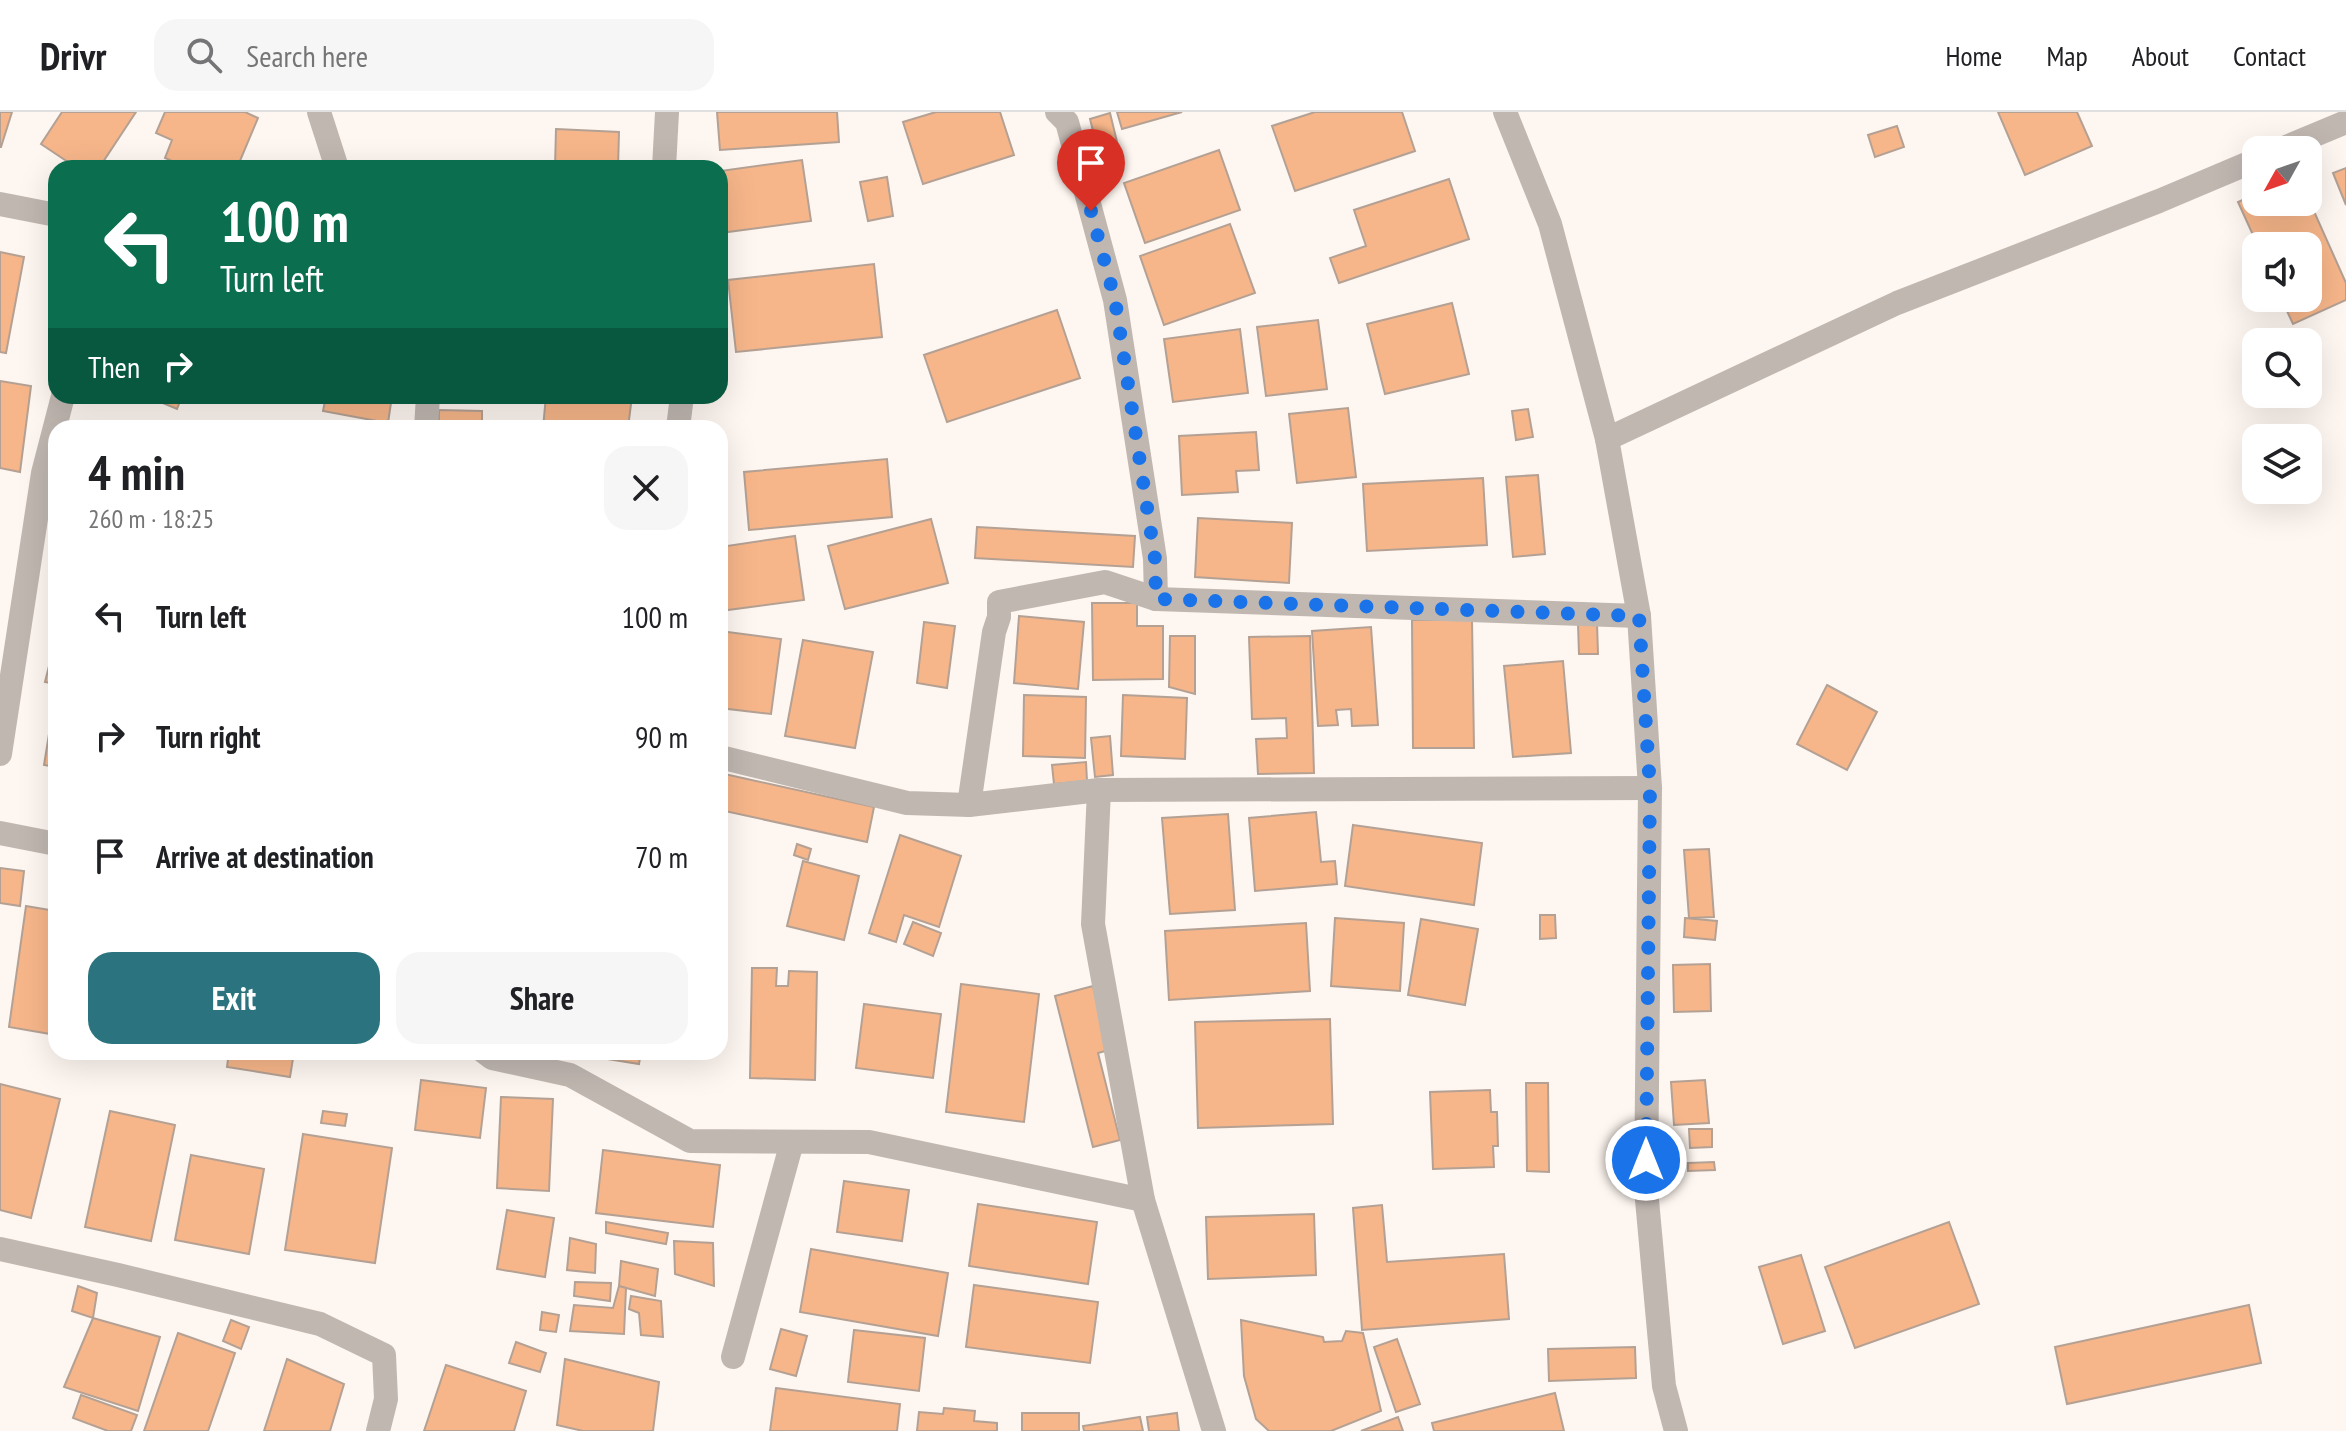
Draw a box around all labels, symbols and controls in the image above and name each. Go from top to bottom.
search box [154,19,714,91]
text: Drivr [40,31,106,80]
icon: search [182,33,226,77]
text: Search here [246,36,368,75]
text: Home [1946,37,2002,74]
text: Map [2046,37,2088,74]
text: About [2132,37,2189,74]
text: Contact [2233,37,2306,74]
pin [1057,129,1125,211]
north arrow [2242,136,2322,216]
map controls [2242,136,2322,504]
icon: arrive [1069,141,1113,185]
text: 100 m [220,185,349,257]
icon: left [88,192,192,296]
button: sound [2242,232,2322,312]
text: Turn left [220,255,324,302]
button: search [2242,328,2322,408]
icon: right [156,344,200,388]
text: Then [88,347,140,386]
button: layers [2242,424,2322,504]
text: 4 min [88,441,185,503]
button: close [604,446,688,530]
text: 260 m · 18:25 [88,502,214,535]
icon: left [88,594,132,638]
text: Turn left [156,597,246,636]
text: 100 m [622,597,688,636]
icon: right [88,714,132,758]
text: Turn right [156,717,260,756]
text: 90 m [635,717,688,756]
icon: arrive [88,834,132,878]
text: Arrive at destination [156,837,374,876]
text: 70 m [635,837,688,876]
button: Exit [88,952,380,1044]
button: Share [396,952,688,1044]
position arrow [1604,1118,1688,1202]

